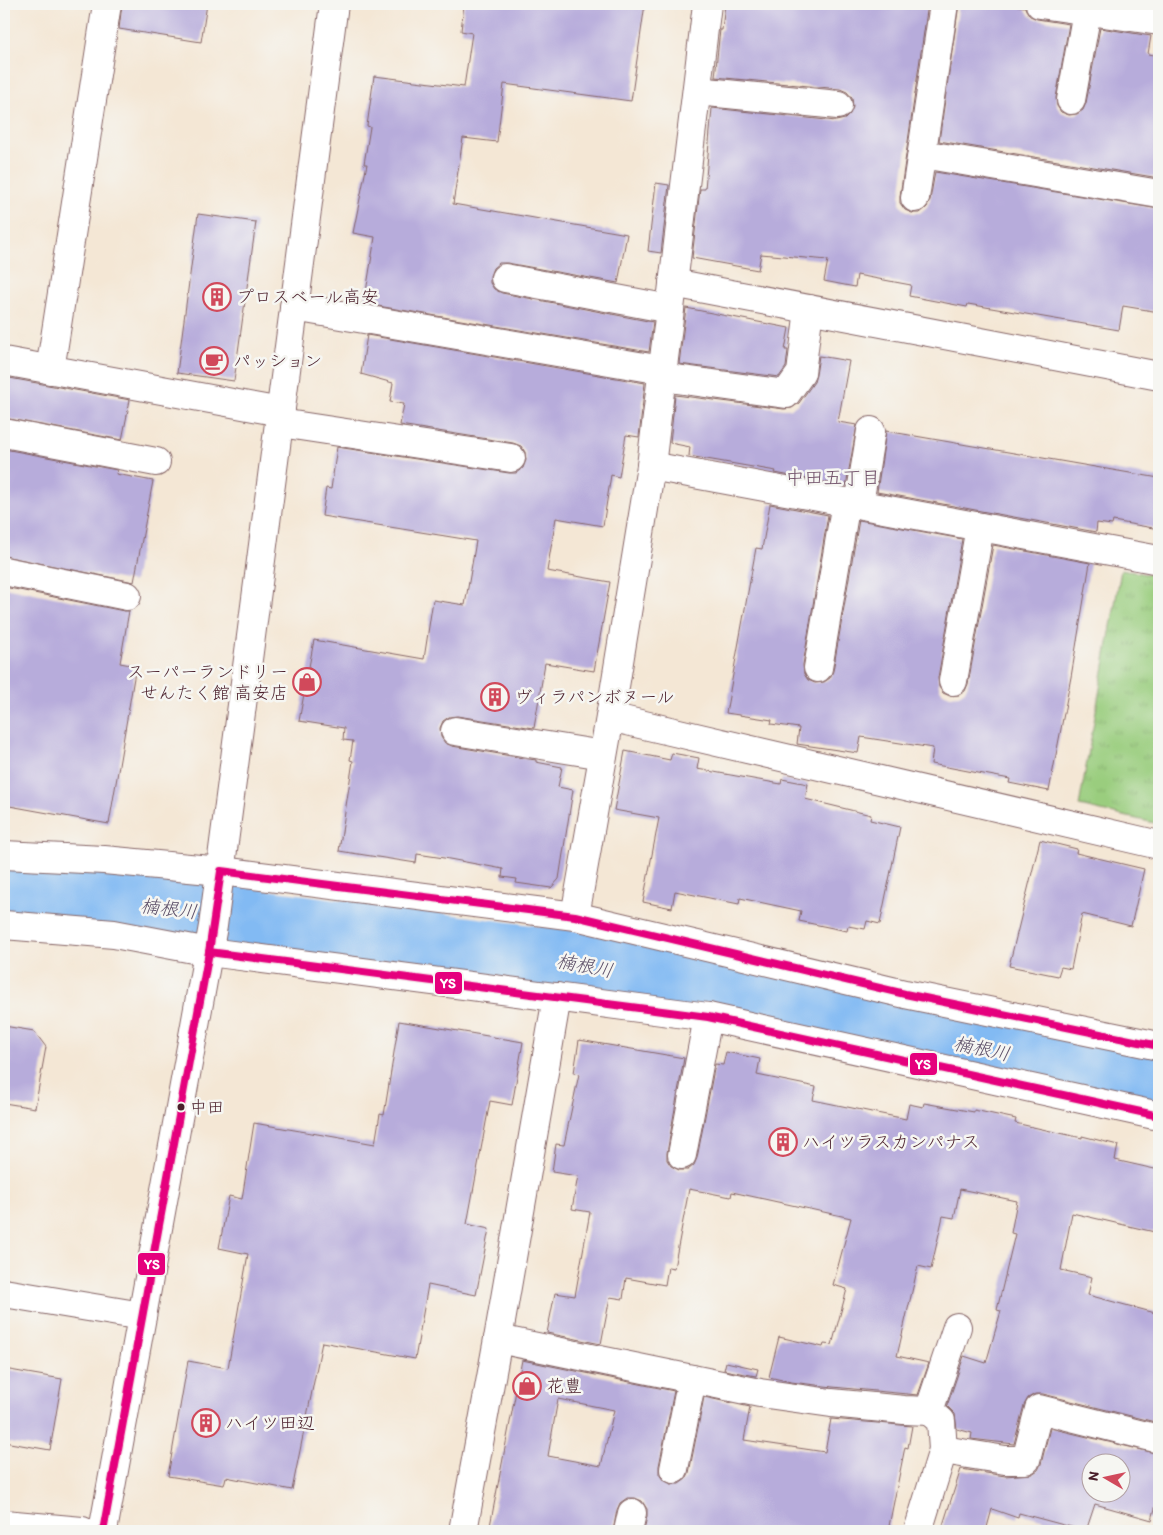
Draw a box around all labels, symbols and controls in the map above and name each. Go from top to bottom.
building icon: プロスベール高安 [202,282,232,312]
place label: プロスベール高安 [236,286,379,308]
cafe icon: パッション [199,346,229,376]
place label: パッション [233,350,322,372]
district label: 中田五丁目 [785,466,881,489]
place label: スーパーランドリー せんたく館 高安店 [127,661,288,704]
shop icon: スーパーランドリー せんたく館 高安店 [292,667,322,697]
building icon: ヴィラパンボヌール [480,682,510,712]
place label: ヴィラパンボヌール [514,686,674,708]
water label: 楠根川 [139,894,199,923]
water label: 楠根川 [555,949,615,982]
line badge: YS [434,971,463,995]
text: YS [439,975,456,992]
water label: 楠根川 [952,1031,1012,1066]
line badge: YS [909,1052,938,1076]
text: YS [914,1056,931,1073]
place label: 中田 [190,1097,224,1117]
marker: 中田 [176,1102,186,1112]
building icon: ハイツラスカンパナス [768,1127,798,1157]
place label: ハイツラスカンパナス [802,1131,980,1153]
line badge: YS [137,1252,166,1276]
text: YS [143,1256,160,1273]
shop icon: 花豊 [512,1371,542,1401]
place label: 花豊 [546,1375,582,1397]
building icon: ハイツ田辺 [191,1408,221,1438]
place label: ハイツ田辺 [225,1412,315,1434]
north arrow [1080,1452,1130,1502]
text: N [1085,1470,1103,1482]

